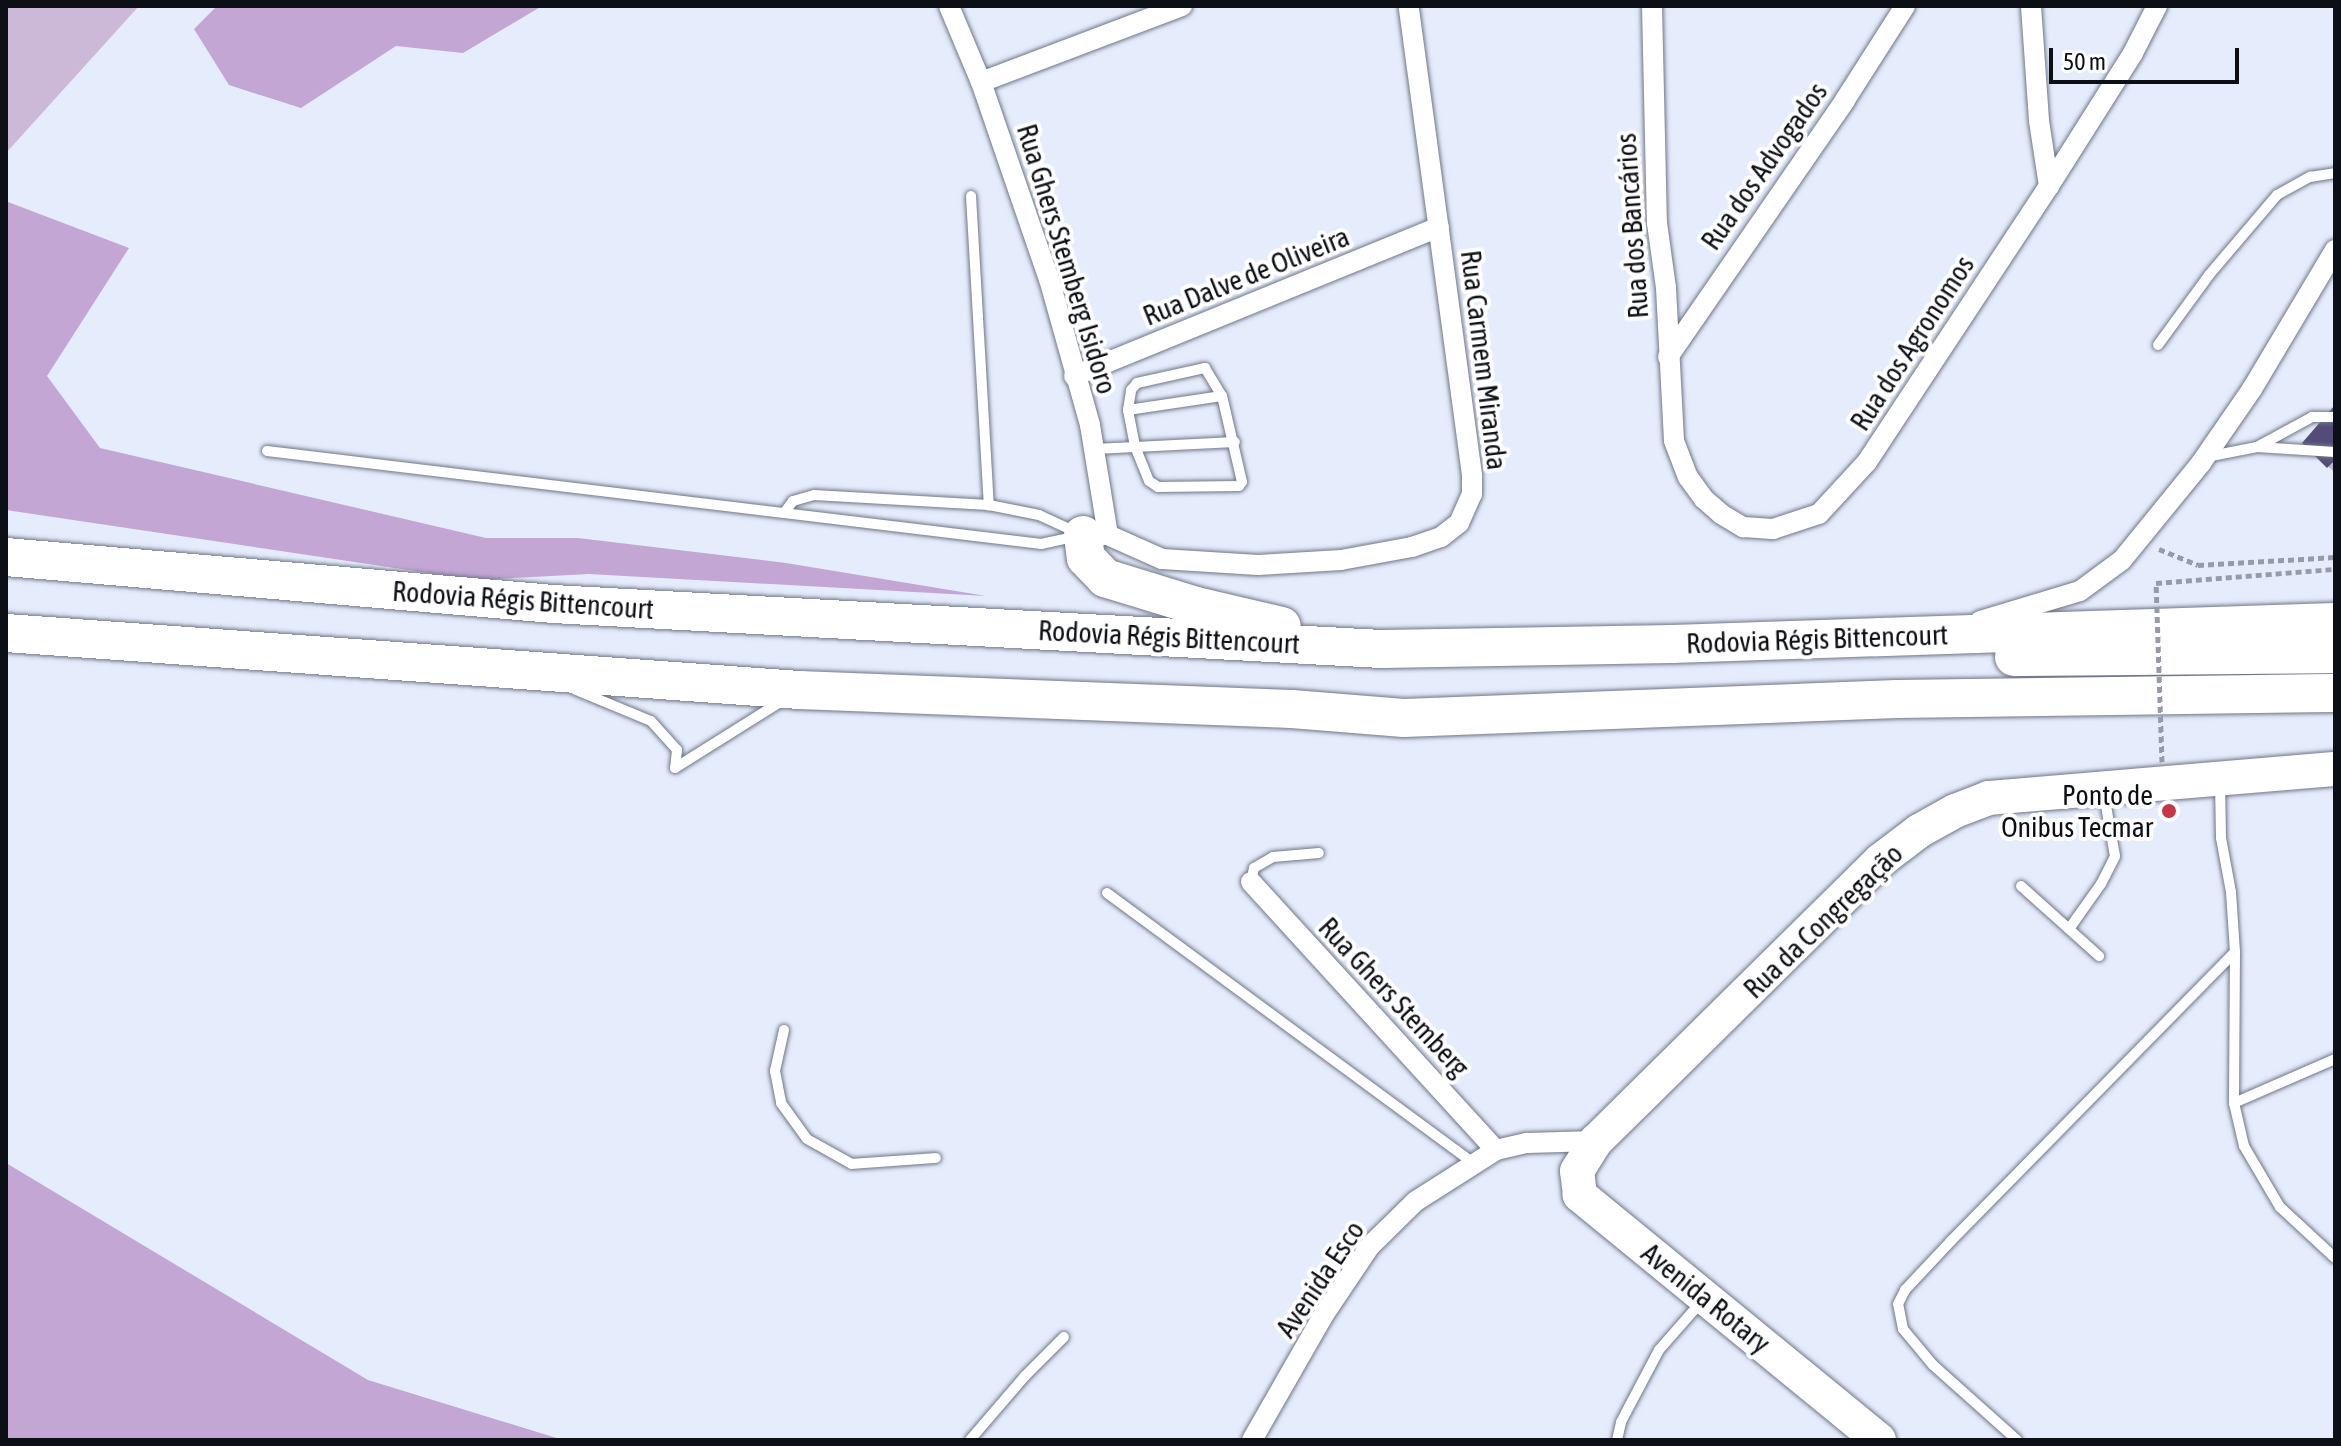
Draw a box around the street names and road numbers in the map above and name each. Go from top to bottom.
street label: Rua dos Advogados [1694,76,1834,256]
street label: Rua Ghers Stemberg Isidoro [1010,120,1124,398]
street label: Rua dos Bancários [1609,132,1655,320]
street label: Rua Dalve de Oliveira [1138,219,1354,333]
street label: Rua Carmem Miranda [1454,248,1514,472]
street label: Rua dos Agronomos [1843,249,1981,437]
street label: Rodovia Régis Bittencourt [391,574,655,626]
street label: Rodovia Régis Bittencourt [1037,613,1301,661]
street label: Rodovia Régis Bittencourt [1685,618,1949,660]
street label: Rua da Congregação [1737,837,1909,1005]
street label: Rua Ghers Stemberg [1312,910,1476,1084]
street label: Avenida Esco [1269,1214,1371,1344]
street label: Avenida Rotary [1635,1236,1777,1360]

